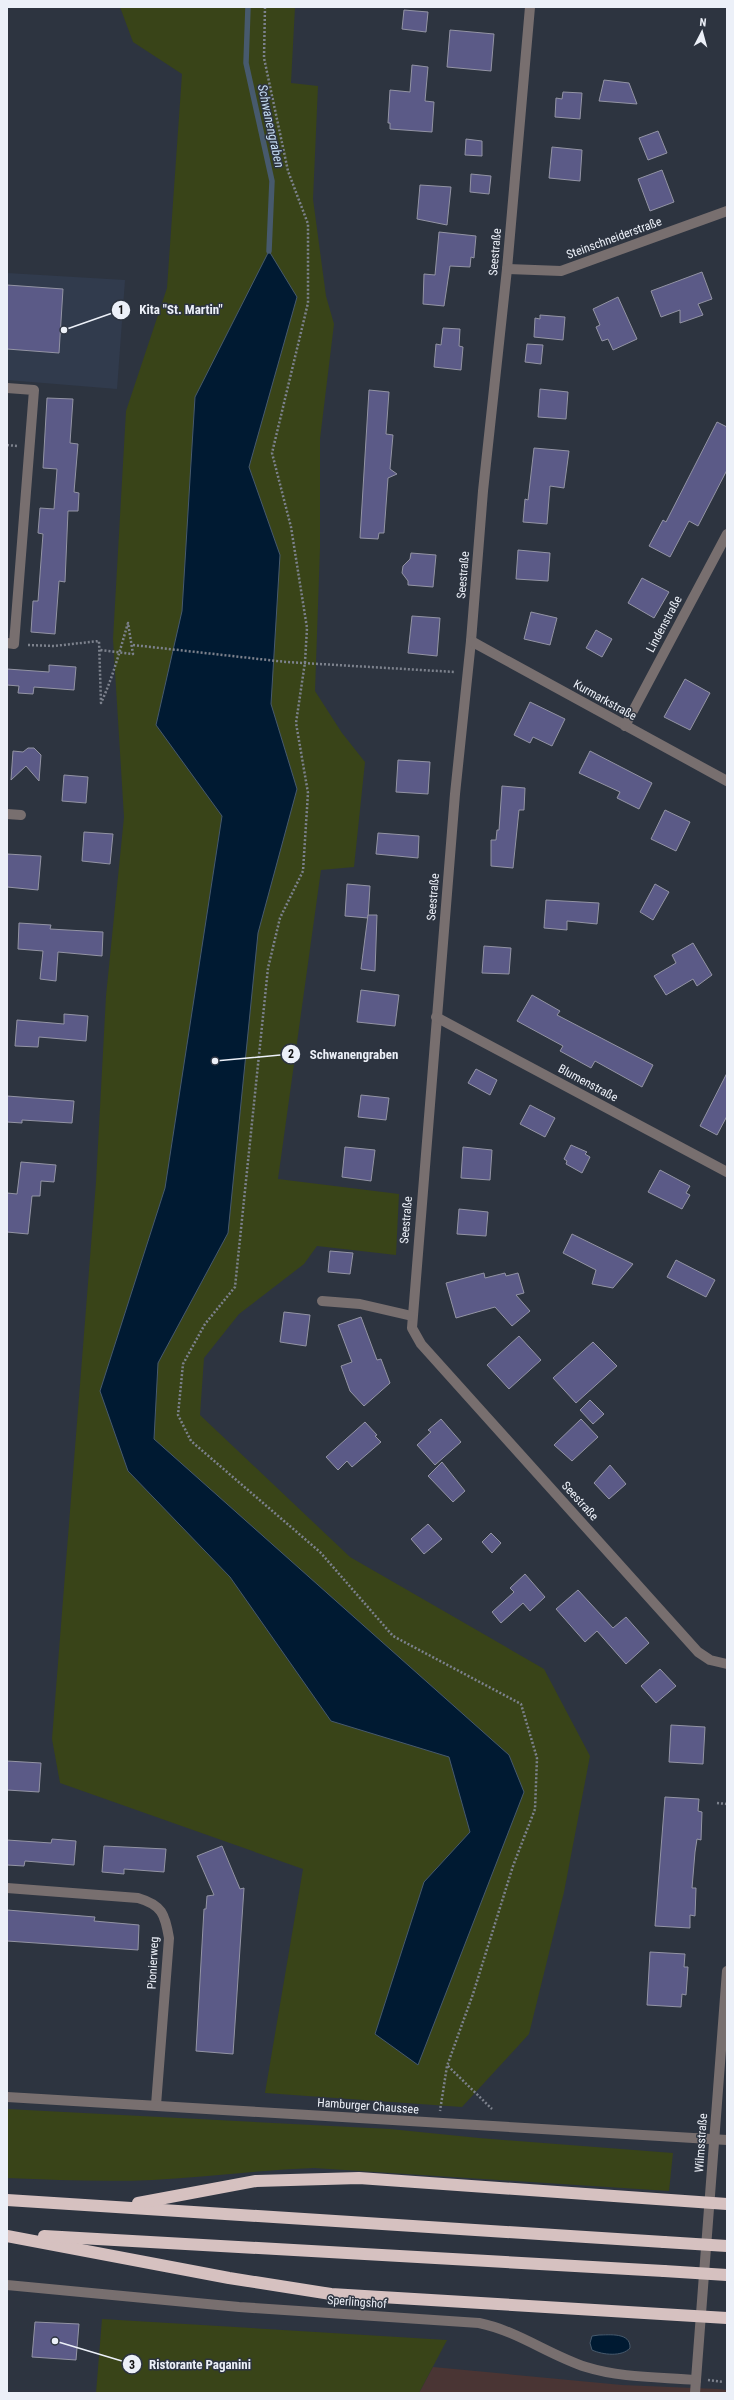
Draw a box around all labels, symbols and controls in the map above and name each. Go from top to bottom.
north arrow [682,12,722,52]
text: N [699,16,707,29]
water label: Schwanengraben [255,83,287,169]
street label: Steinschneiderstraße [564,214,664,262]
street label: Seestraße [486,227,504,276]
callout: Kita "St. Martin" [111,297,230,322]
text: Kita "St. Martin" [139,302,223,317]
text: 1 [118,303,124,317]
street label: Seestraße [454,550,472,599]
street label: Lindenstraße [643,593,685,655]
street label: Kurmarkstraße [571,677,639,723]
street label: Seestraße [424,872,442,921]
callout: Schwanengraben [281,1042,406,1067]
text: 2 [288,1047,294,1061]
text: Schwanengraben [310,1047,398,1062]
street label: Blumenstraße [556,1061,621,1105]
street label: Seestraße [397,1195,415,1244]
street label: Seestraße [559,1479,601,1524]
street label: Pionierweg [145,1936,161,1990]
street label: Hamburger Chaussee [317,2095,420,2117]
street label: Wilmsstraße [692,2113,710,2173]
street label: Sperlingshof [327,2293,387,2311]
callout: Ristorante Paganini [122,2352,259,2377]
text: Ristorante Paganini [149,2357,251,2372]
text: 3 [129,2358,135,2372]

